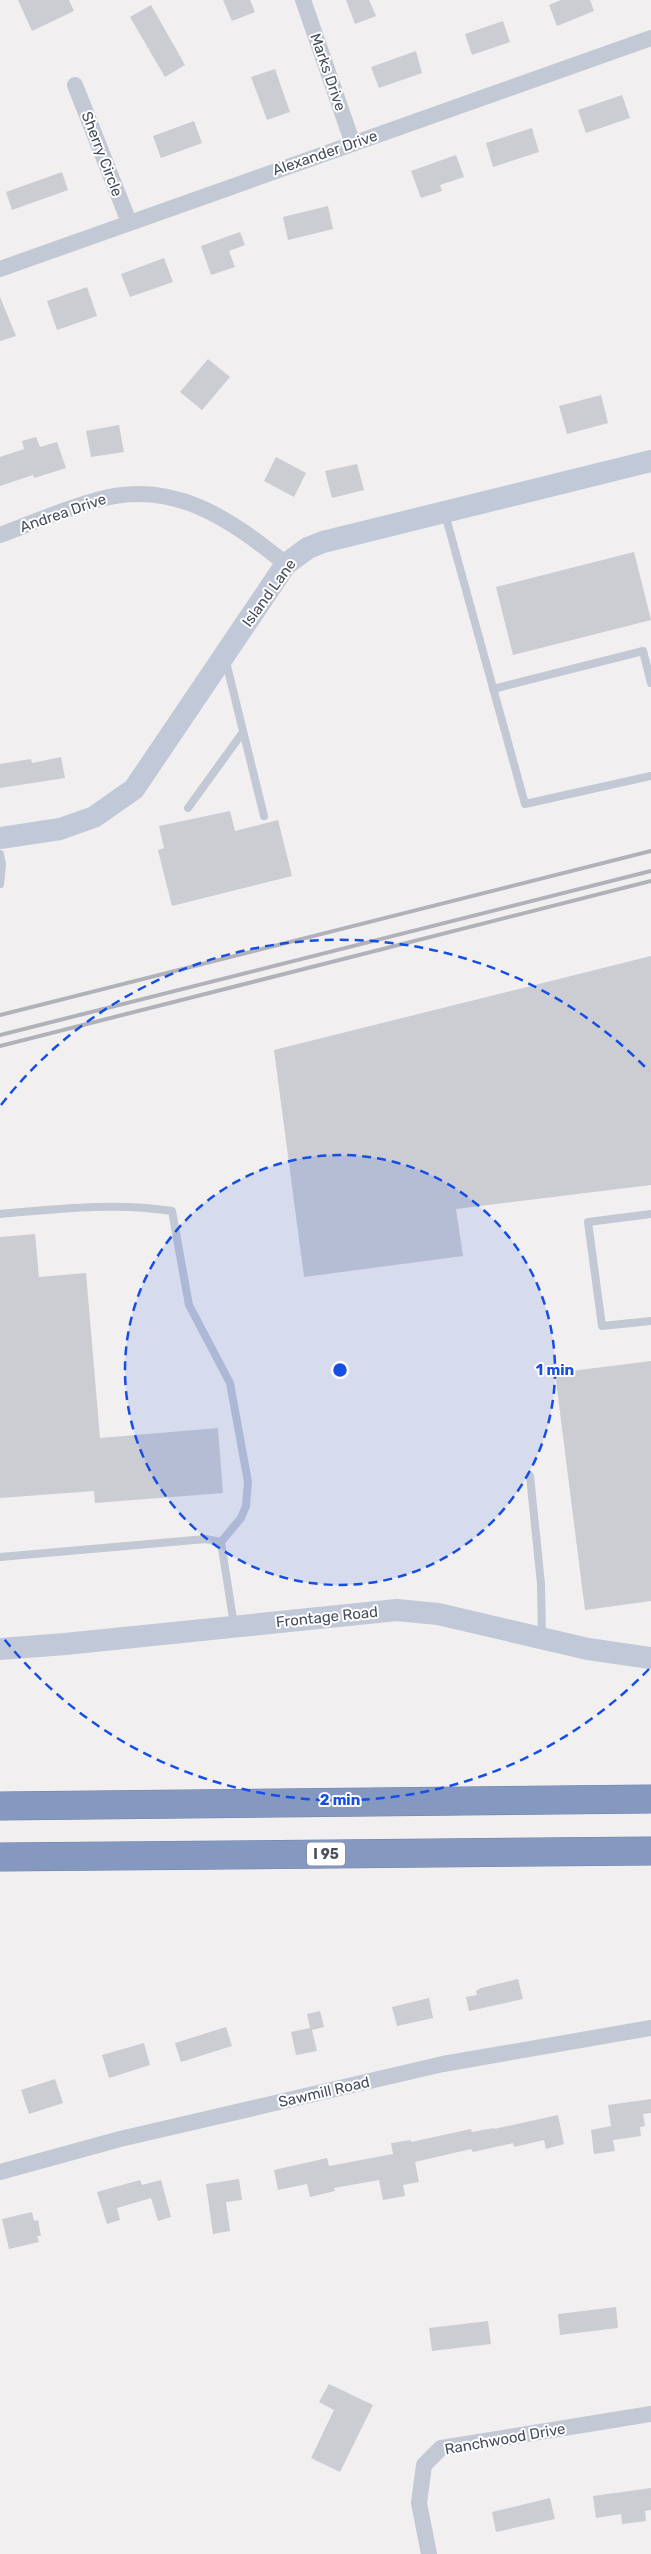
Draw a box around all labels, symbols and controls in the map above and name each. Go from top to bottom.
street label: Marks Drive [306,31,350,113]
street label: Sherry Circle [78,109,126,199]
street label: Alexander Drive [270,127,380,179]
street label: Andrea Drive [17,490,109,536]
street label: Island Lane [238,556,300,630]
centre of rings [331,1361,349,1379]
text: 1 min [536,1361,574,1379]
street label: Frontage Road [275,1603,379,1631]
text: 2 min [320,1791,360,1809]
road number: I 95 [307,1842,345,1866]
street label: Sawmill Road [277,2073,371,2111]
street label: Ranchwood Drive [443,2420,567,2458]

